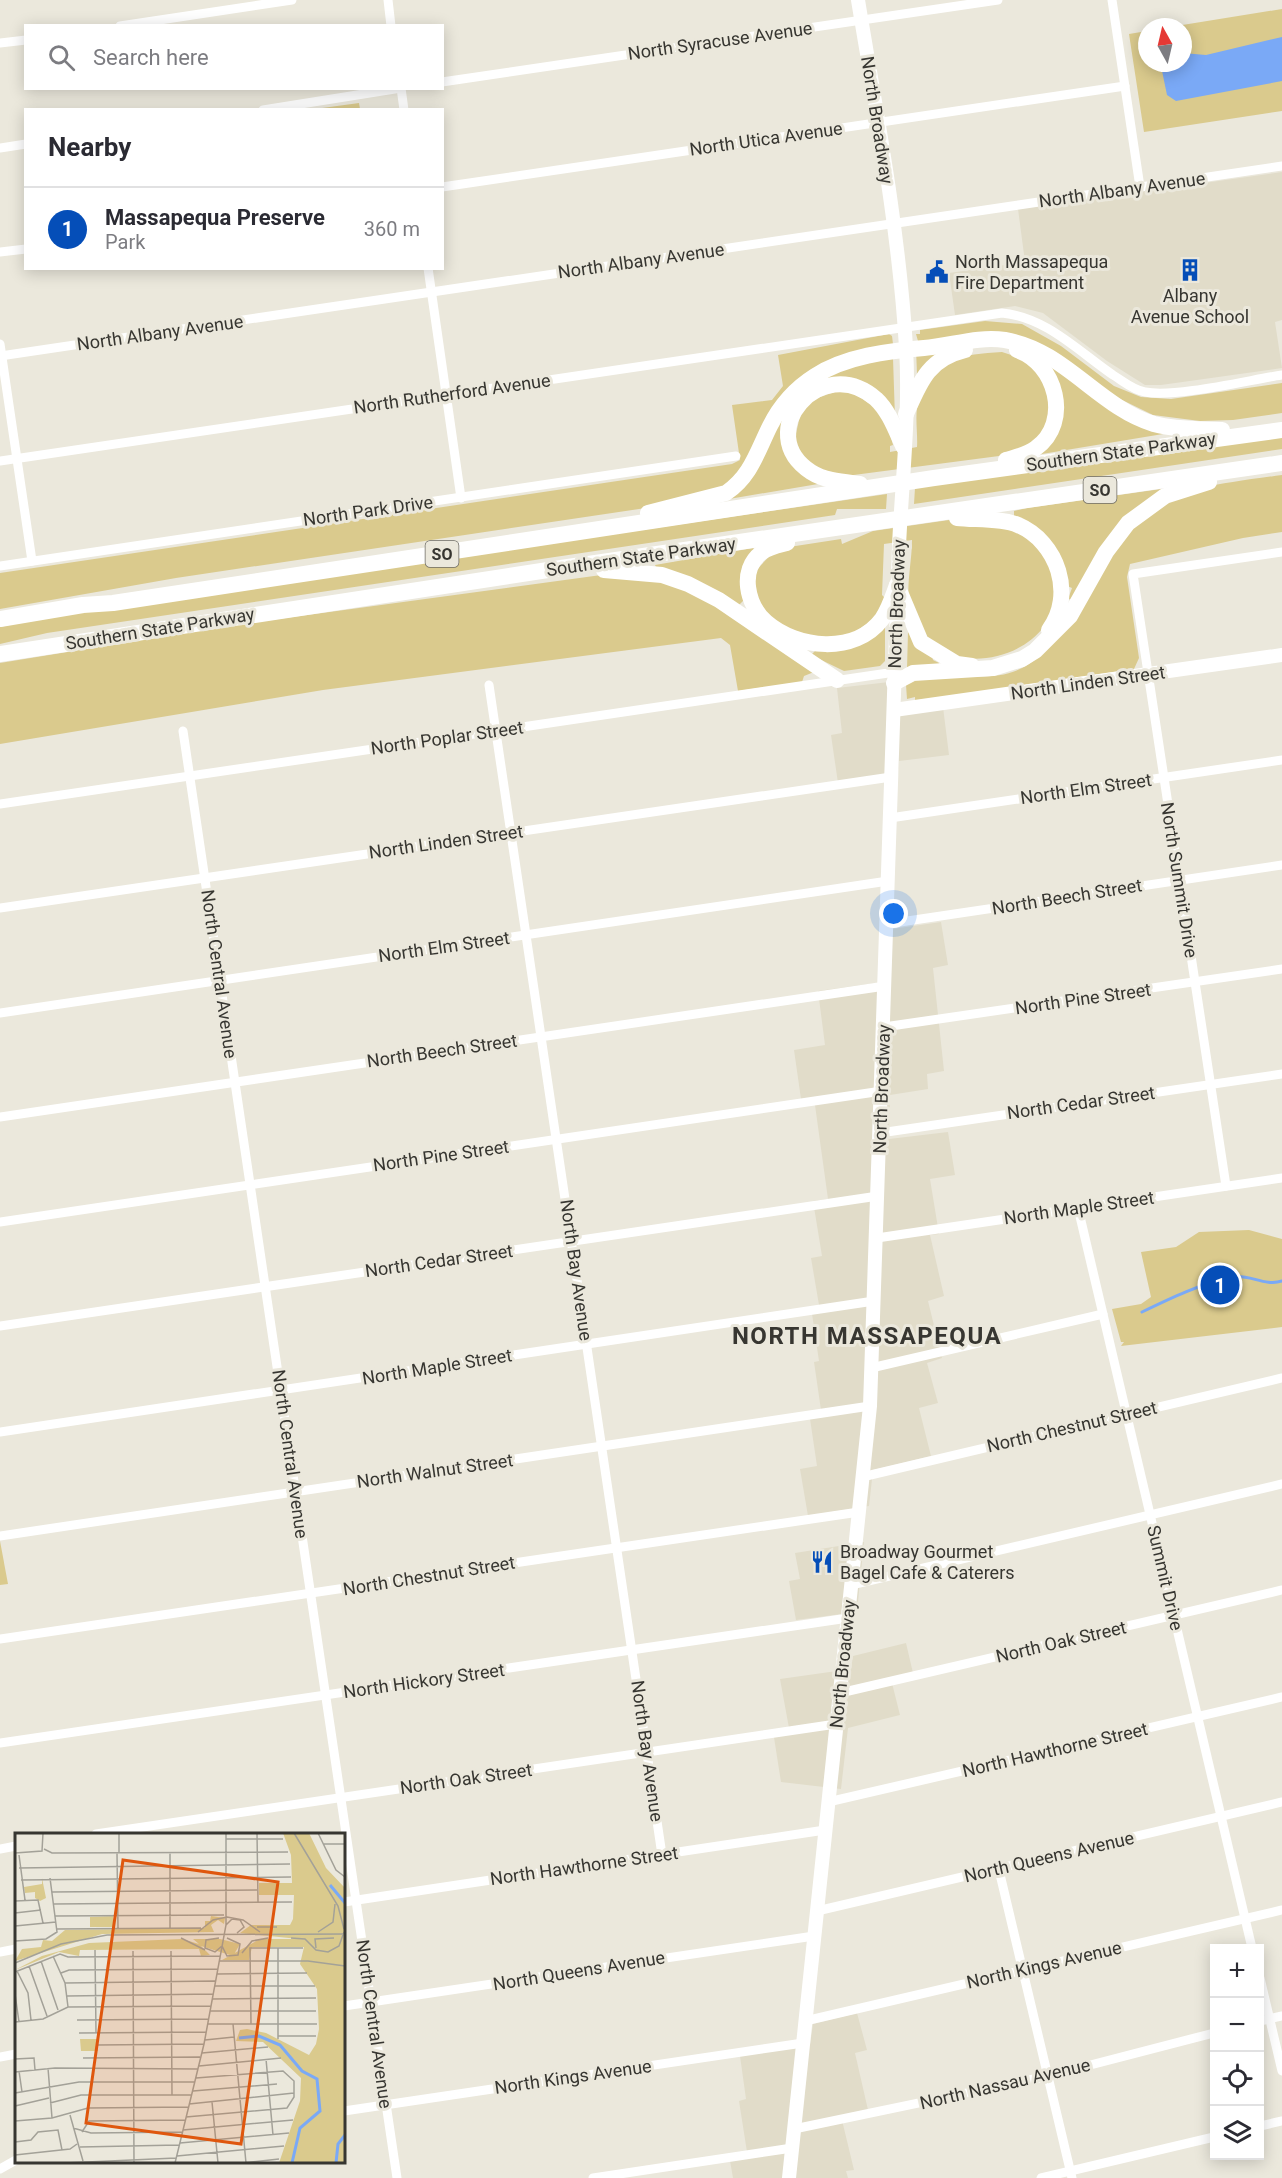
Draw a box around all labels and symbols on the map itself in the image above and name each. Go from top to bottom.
street label: North Syracuse Avenue [626,17,814,64]
north arrow [1138,18,1192,72]
street label: North Broadway [857,55,898,186]
street label: North Utica Avenue [688,117,844,160]
street label: North Albany Avenue [1037,167,1206,212]
street label: North Albany Avenue [556,238,725,283]
place label: North Massapequa Fire Department [955,251,1108,293]
building icon: Albany Avenue School [1177,257,1203,283]
public building icon: North Massapequa Fire Department [924,259,950,285]
place label: Albany Avenue School [1131,285,1249,327]
street label: North Albany Avenue [75,310,244,355]
street label: North Rutherford Avenue [352,369,552,418]
street label: Southern State Parkway [1025,428,1217,475]
road number: SO [1084,477,1116,503]
street label: North Park Drive [302,491,434,530]
street label: Southern State Parkway [545,533,737,580]
street label: North Broadway [884,539,909,669]
road number: SO [426,541,458,567]
street label: Southern State Parkway [64,603,256,654]
street label: North Linden Street [1009,661,1167,704]
street label: North Poplar Street [369,716,525,759]
street label: North Elm Street [1019,769,1153,808]
street label: North Summit Drive [1157,801,1202,959]
street label: North Linden Street [367,820,525,863]
street label: North Beech Street [990,874,1143,919]
street label: North Central Avenue [197,888,242,1060]
your location [879,899,908,928]
street label: North Elm Street [377,927,511,966]
street label: North Pine Street [1014,979,1152,1018]
street label: North Broadway [869,1024,894,1154]
street label: North Beech Street [365,1030,519,1071]
street label: North Cedar Street [1006,1082,1156,1123]
street label: North Pine Street [372,1136,510,1175]
street label: North Maple Street [1003,1187,1155,1228]
street label: North Bay Avenue [556,1198,597,1342]
street label: North Cedar Street [364,1240,514,1281]
pin: 1 [1200,1262,1240,1308]
district label: NORTH MASSAPEQUA [732,1322,1002,1350]
street label: North Maple Street [361,1344,513,1389]
street label: North Central Avenue [268,1368,313,1540]
street label: North Chestnut Street [985,1397,1159,1456]
street label: North Walnut Street [356,1449,514,1492]
street label: Summit Drive [1143,1523,1188,1633]
place label: Broadway Gourmet Bagel Cafe & Caterers [840,1541,1015,1583]
restaurant icon: Broadway Gourmet Bagel Cafe & Caterers [809,1549,835,1575]
street label: North Chestnut Street [341,1552,517,1599]
street label: North Broadway [825,1598,860,1729]
street label: North Oak Street [994,1616,1128,1667]
street label: North Hickory Street [342,1659,506,1702]
street label: North Bay Avenue [627,1679,668,1823]
street label: North Hawthorne Street [960,1718,1150,1781]
street label: North Oak Street [399,1759,533,1798]
street label: North Queens Avenue [962,1827,1136,1886]
inset map [15,1833,345,2163]
street label: North Hawthorne Street [489,1842,679,1889]
street label: North Kings Avenue [964,1936,1123,1993]
street label: North Central Avenue [352,1938,397,2110]
street label: North Queens Avenue [491,1947,666,1994]
street label: North Nassau Avenue [918,2054,1092,2113]
street label: North Kings Avenue [493,2055,653,2098]

